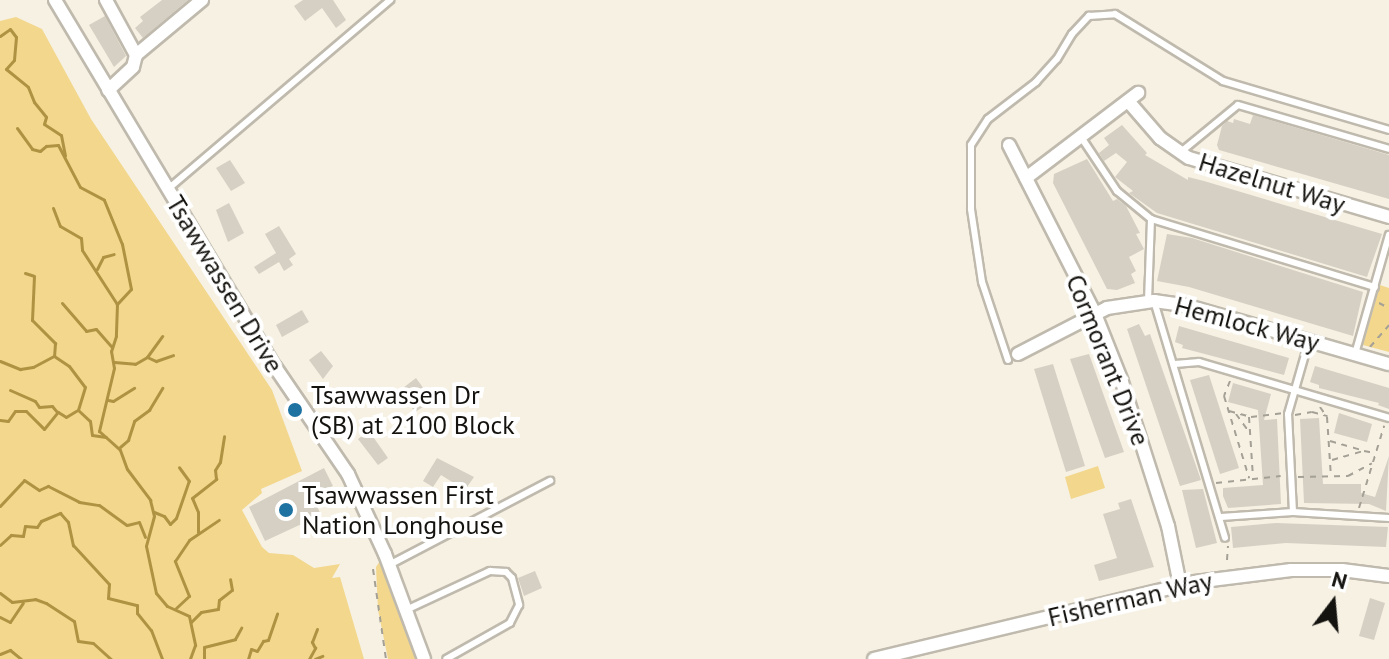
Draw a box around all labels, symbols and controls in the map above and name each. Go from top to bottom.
street label: Hazelnut Way [1195,146,1349,220]
street label: Tsawwassen Drive [160,190,290,378]
street label: Cormorant Drive [1059,270,1157,450]
street label: Hemlock Way [1171,290,1323,358]
place label: Tsawwassen Dr (SB) at 2100 Block [311,379,515,440]
marker: Tsawwassen Dr (SB) at 2100 Block [286,401,304,419]
place label: Tsawwassen First Nation Longhouse [302,479,504,540]
marker: Tsawwassen First Nation Longhouse [277,501,295,519]
north arrow [1293,563,1373,643]
text: N [1329,564,1350,595]
street label: Fisherman Way [1045,565,1215,633]

